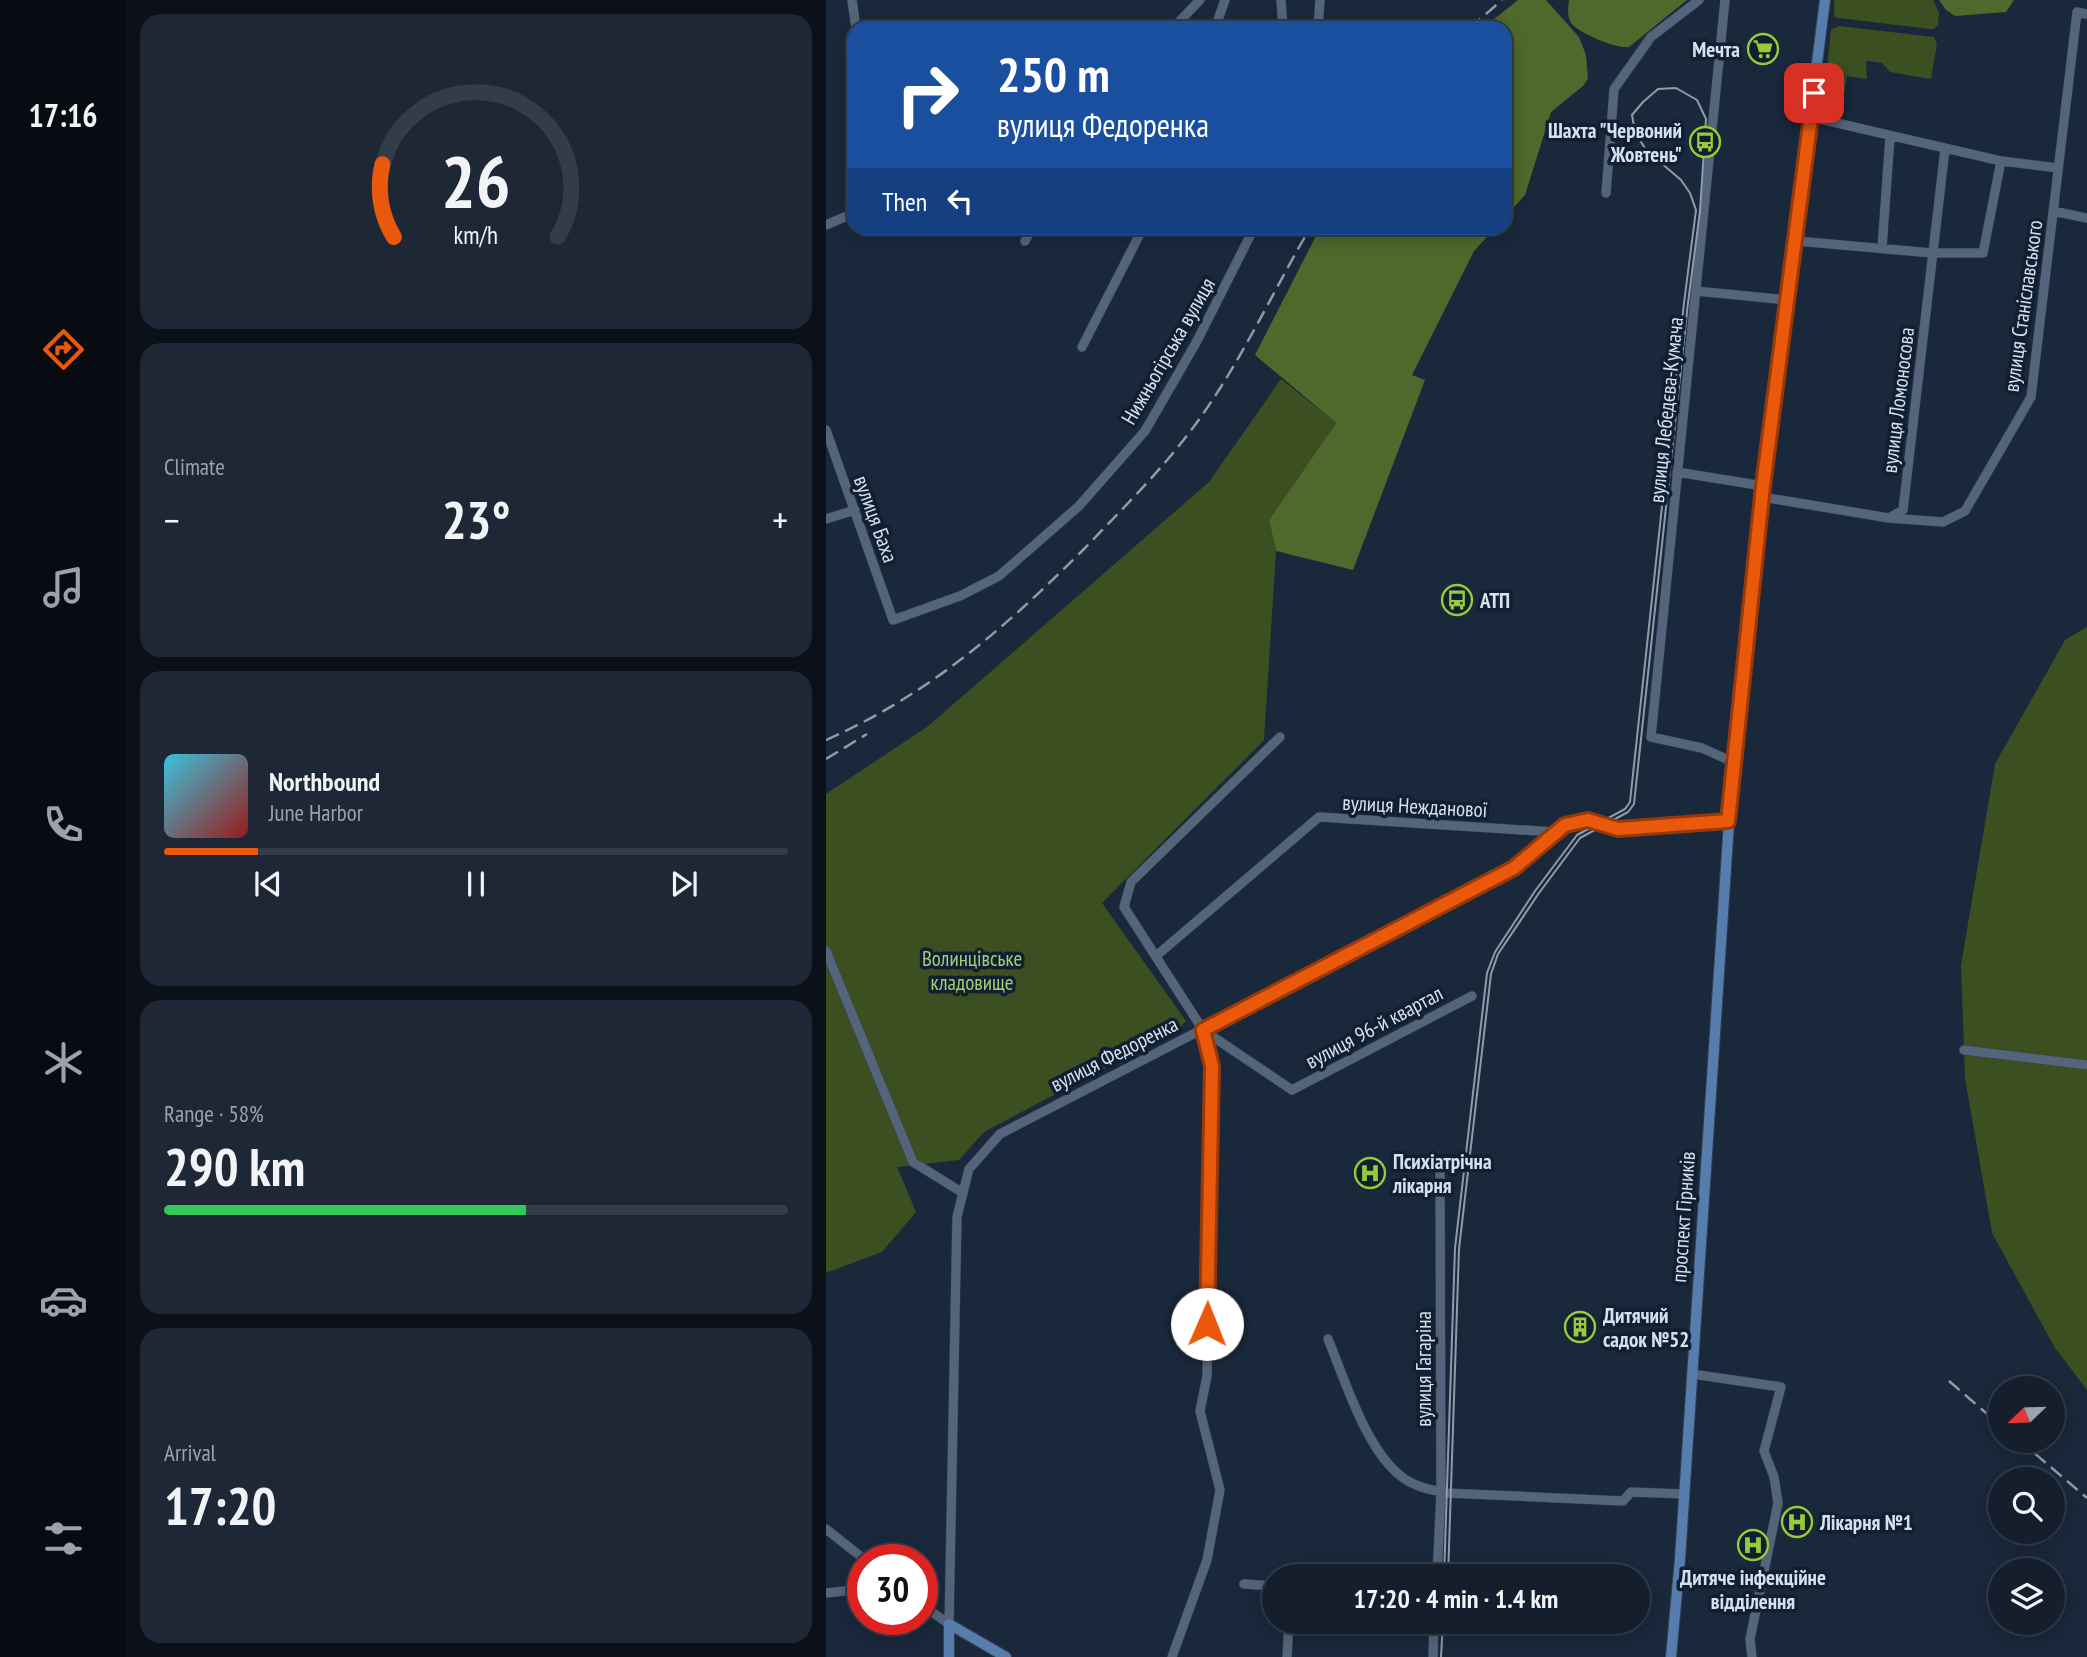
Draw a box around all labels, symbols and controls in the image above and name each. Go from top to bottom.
supermarket icon: Мечта [1746,32,1780,66]
place label: Мечта [1692,36,1740,63]
text: 250 m [997,42,1110,106]
icon: right [882,49,973,140]
pin [1784,63,1844,123]
icon: arrive [1795,74,1833,112]
text: 17:16 [28,94,98,136]
text: вулиця Федоренка [997,104,1209,146]
place label: Шахта "Червоний Жовтень" [1548,117,1682,168]
bus stop icon: Шахта "Червоний Жовтень" [1688,125,1722,159]
text: 26 [441,134,511,228]
icon: left [941,182,979,220]
text: Then [882,185,927,218]
street label: вулиця Станіславського [1998,218,2048,394]
text: km/h [454,219,498,251]
street label: Нижньогірська вулиця [1115,273,1221,429]
street label: вулиця Лебедєва-Кумача [1643,316,1689,504]
icon: directions [39,325,88,374]
street label: вулиця Ломоносова [1876,326,1920,474]
text: Climate [164,452,225,481]
street label: вулиця Баха [848,472,904,566]
text: 23° [442,486,510,553]
text: − [164,495,180,544]
text: + [772,495,788,544]
icon: music [39,563,88,612]
bus stop icon: АТП [1440,583,1474,617]
place label: АТП [1479,587,1510,614]
text: Northbound [269,765,380,798]
street label: вулиця Нежданової [1342,789,1488,823]
text: June Harbor [269,798,363,827]
icon: phone [39,800,88,849]
icon: previous [249,865,287,903]
icon: pause [457,865,495,903]
icon: next [665,865,703,903]
park label: Волинцівське кладовище [922,945,1022,996]
street label: вулиця 96-й квартал [1301,979,1447,1075]
street label: вулиця Федоренка [1046,1010,1182,1098]
icon: climate [39,1038,88,1087]
text: Range · 58% [164,1099,264,1128]
text: 290 km [164,1133,305,1200]
place label: Психіатрічна лікарня [1392,1148,1492,1199]
street label: проспект Гірників [1665,1151,1701,1283]
hospital icon: Психіатрічна лікарня [1353,1156,1387,1190]
icon: car [39,1276,88,1325]
position arrow [1170,1287,1244,1361]
place label: Дитячий садок №52 [1603,1302,1689,1353]
building icon: Дитячий садок №52 [1563,1310,1597,1344]
street label: вулиця Гагаріна [1410,1311,1437,1427]
north arrow [1988,1376,2065,1452]
map controls [1988,1376,2065,1635]
text: Arrival [164,1438,216,1467]
button: search [1988,1467,2065,1544]
text: 17:20 [164,1472,276,1539]
hospital icon: Лікарня №1 [1780,1505,1814,1539]
place label: Лікарня №1 [1819,1509,1913,1536]
icon: filters [39,1514,88,1563]
hospital icon: Дитяче інфекційне відділення [1736,1528,1770,1562]
speed limit sign: 30 [847,1544,938,1635]
button: layers [1988,1558,2065,1635]
place label: Дитяче інфекційне відділення [1680,1564,1826,1615]
text: 17:20 · 4 min · 1.4 km [1354,1582,1558,1615]

